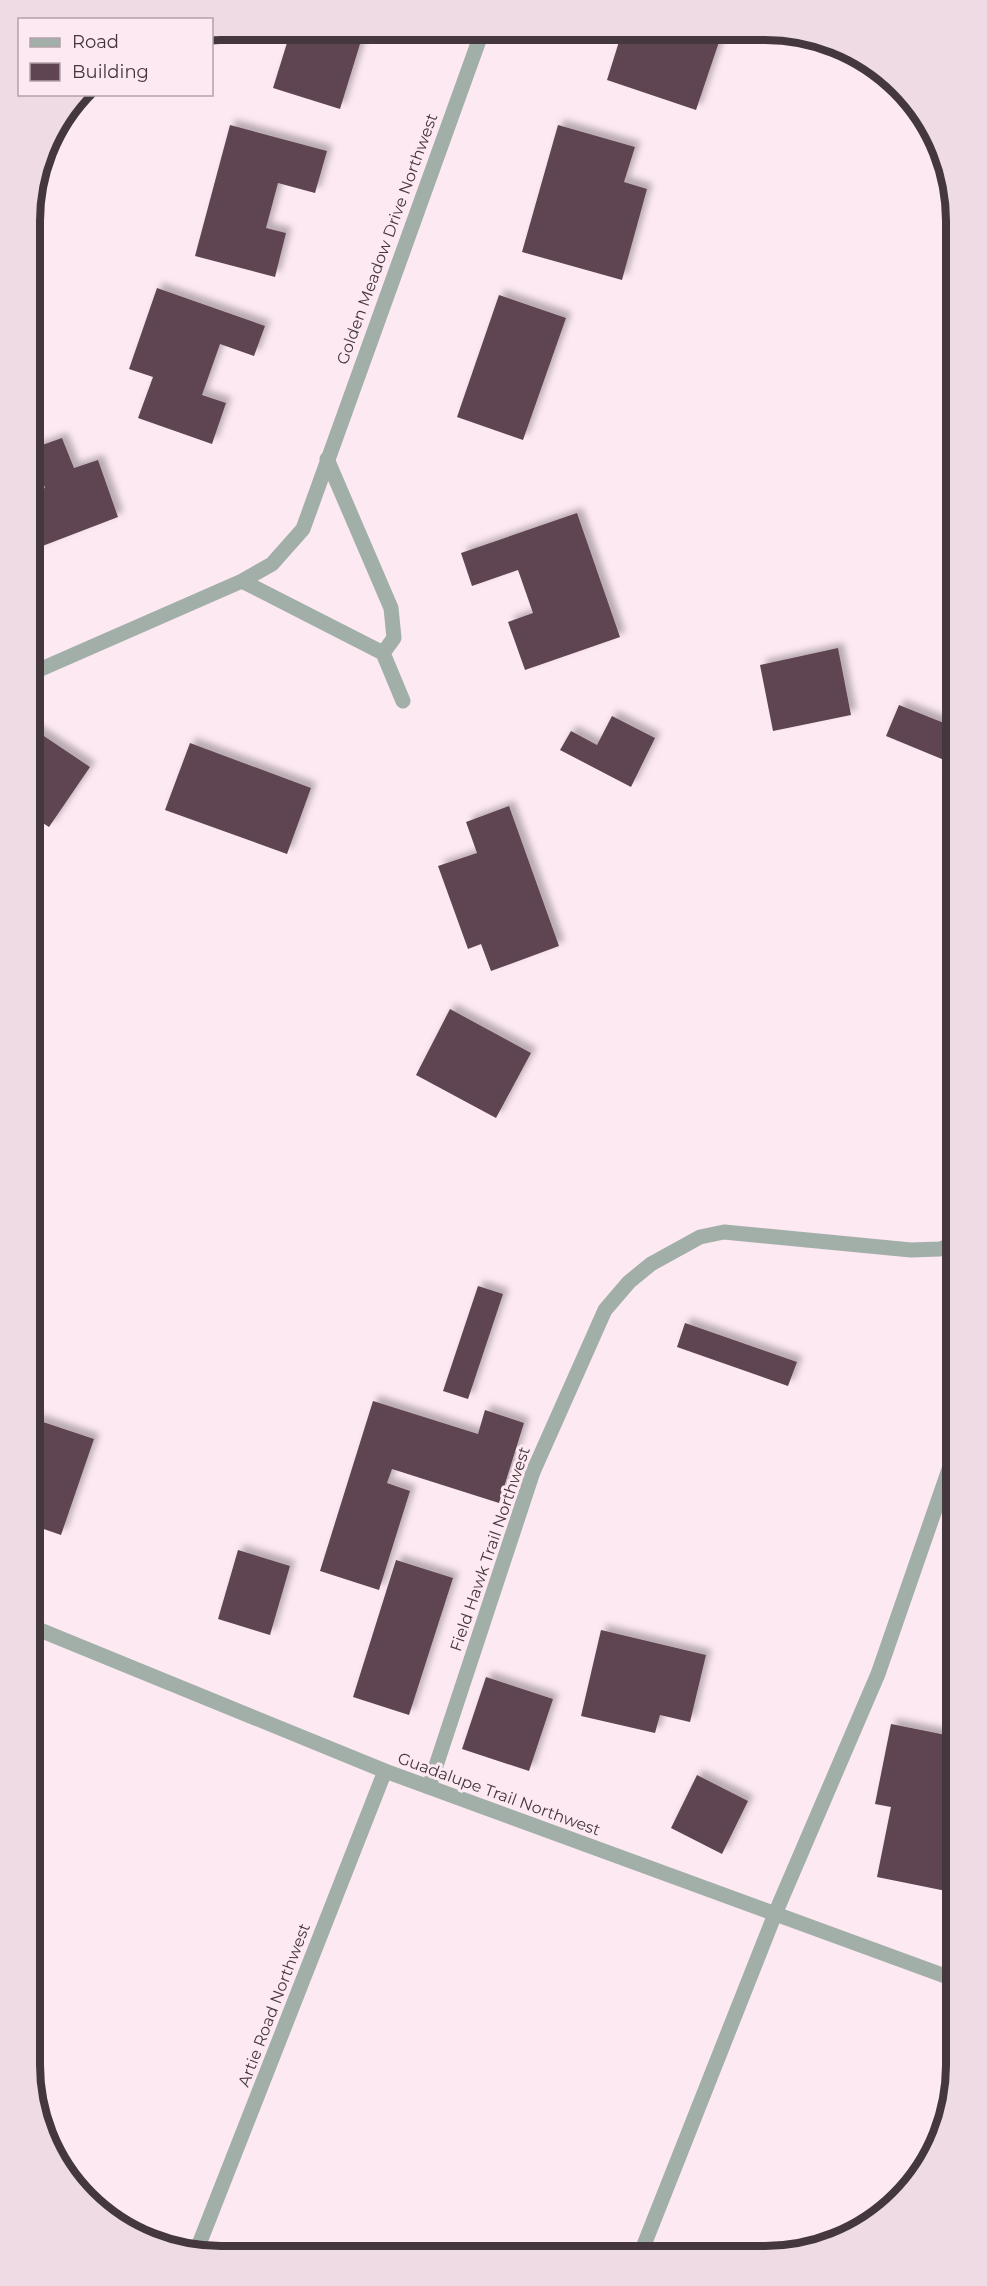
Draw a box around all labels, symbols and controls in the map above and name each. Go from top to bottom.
legend [18,18,213,96]
text: Road [72,31,119,53]
text: Building [72,61,149,83]
street label: Golden Meadow Drive Northwest [333,110,442,367]
street label: Field Hawk Trail Northwest [446,1444,534,1654]
street label: Guadalupe Trail Northwest [395,1748,603,1840]
street label: Artie Road Northwest [234,1920,314,2089]

